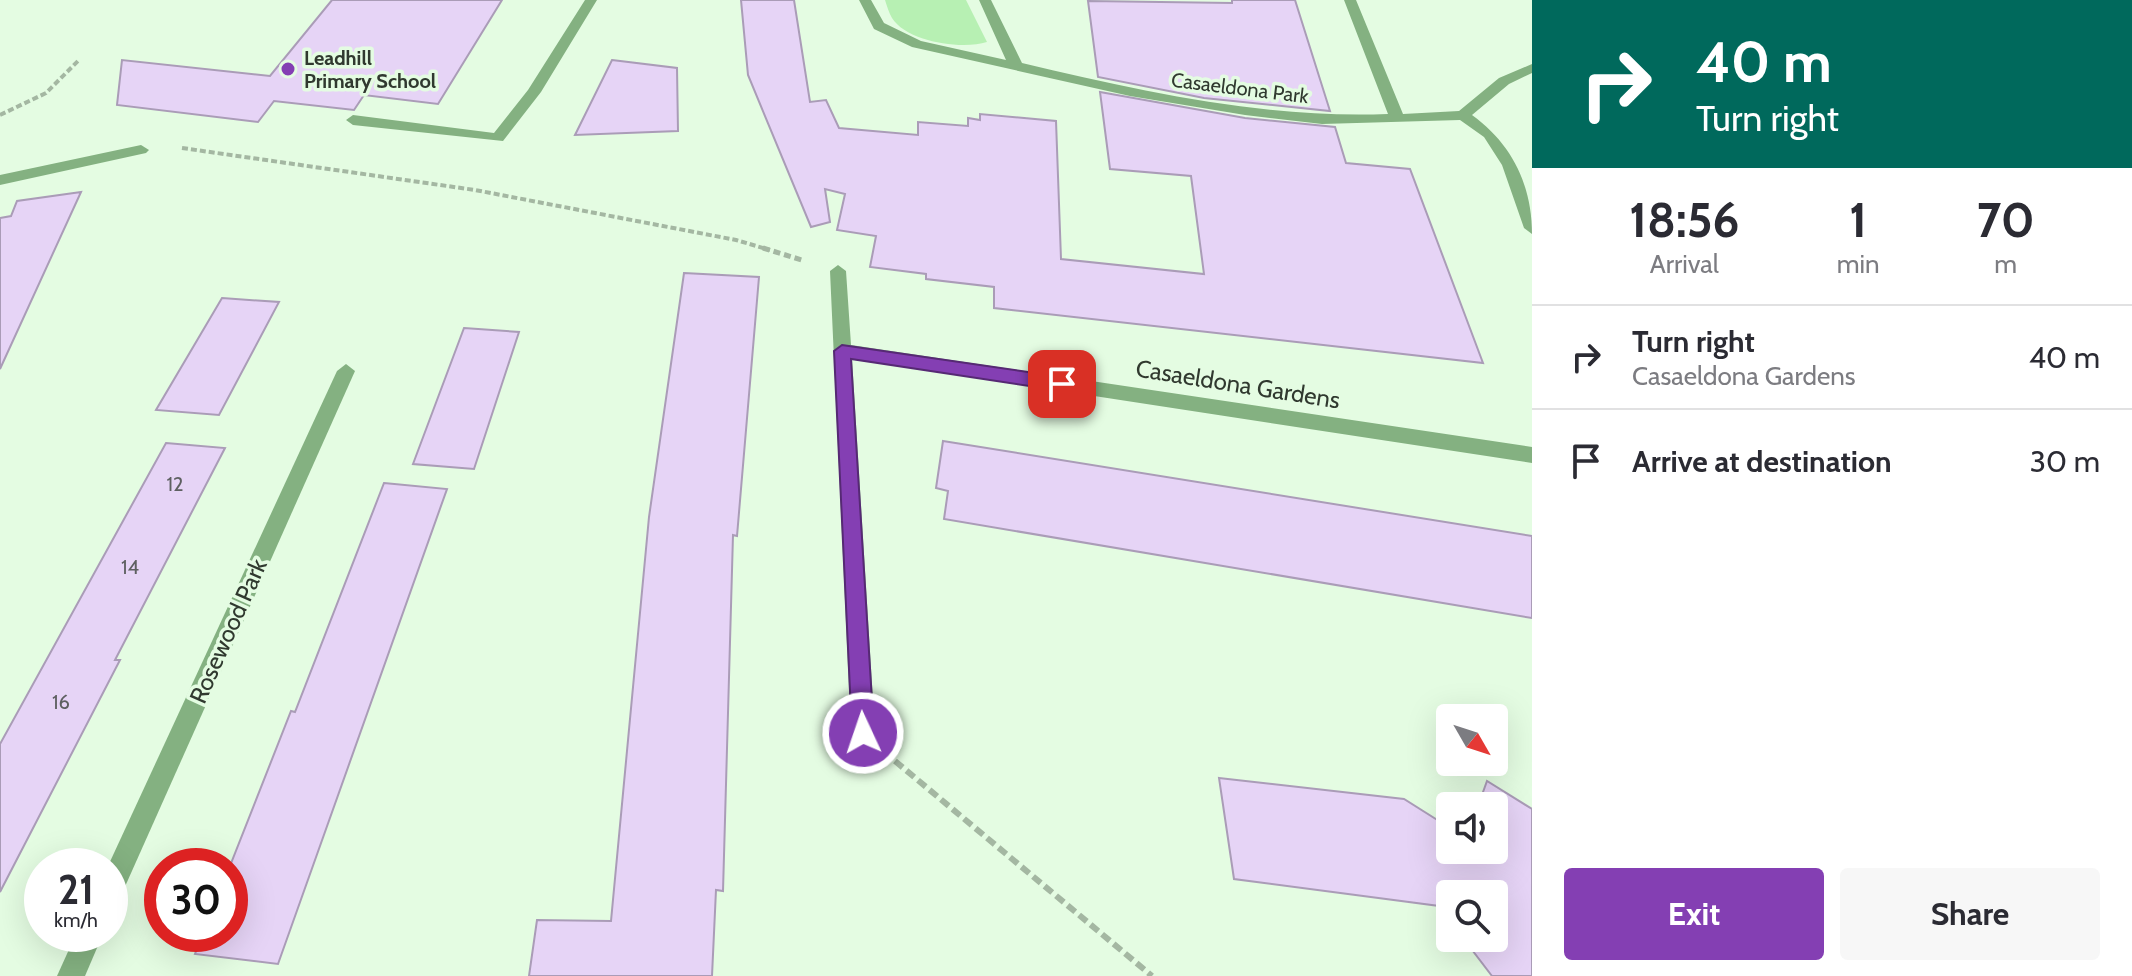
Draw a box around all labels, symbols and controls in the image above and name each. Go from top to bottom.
text: 40 m [1696,28,1832,96]
icon: right [1564,32,1668,136]
place label: Leadhill Primary School [304,46,436,93]
marker: Leadhill Primary School [279,60,297,78]
street label: Casaeldona Park [1170,68,1310,108]
text: Turn right [1696,96,1839,140]
text: 18:56 [1629,191,1739,249]
text: 1 [1849,191,1867,249]
text: 70 [1977,191,2035,249]
text: Arrival [1650,248,1719,280]
text: min [1837,248,1880,280]
text: m [1994,248,2017,280]
text: Turn right [1632,323,1755,360]
icon: right [1564,335,1608,379]
text: 40 m [2029,339,2100,376]
pin [1028,350,1096,418]
street label: Casaeldona Gardens [1134,354,1342,414]
text: Casaeldona Gardens [1632,360,1856,392]
icon: arrive [1040,362,1084,406]
icon: arrive [1564,439,1608,483]
text: Arrive at destination [1632,443,1892,480]
text: 30 m [2030,443,2100,480]
house number: 12 [167,472,184,496]
street label: Rosewood Park [183,554,273,708]
house number: 14 [121,555,139,579]
house number: 16 [52,690,70,714]
position arrow [821,691,905,775]
north arrow [1436,704,1508,776]
map controls [1436,704,1508,952]
button: sound [1436,792,1508,864]
speed limit sign: 30 [144,848,248,952]
text: 21 [58,865,94,914]
button: Exit [1564,868,1824,960]
button: Share [1840,868,2100,960]
button: search [1436,880,1508,952]
text: km/h [54,908,98,932]

